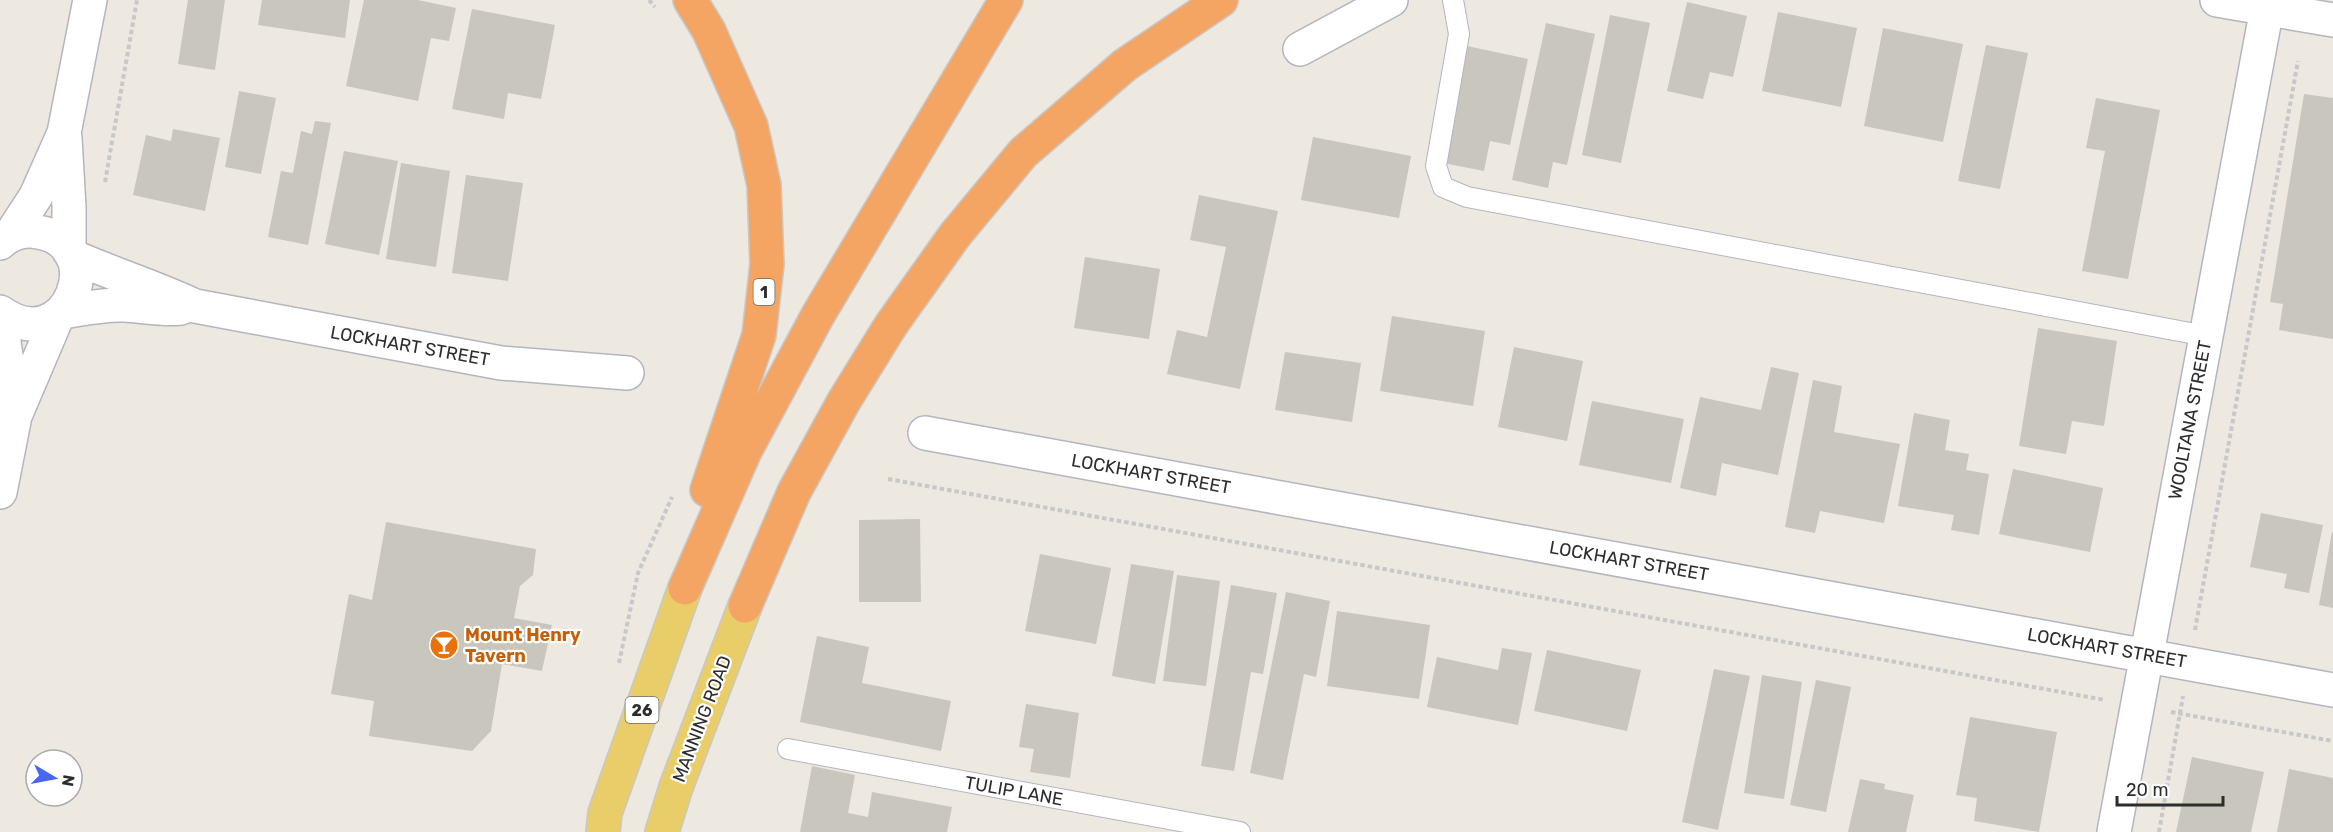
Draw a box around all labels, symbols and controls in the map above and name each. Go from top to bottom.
road number: 1 [754,279,774,305]
street label: LOCKHART STREET [329,321,491,371]
street label: WOOLTANA STREET [2164,338,2216,502]
street label: LOCKHART STREET [1070,449,1232,499]
street label: LOCKHART STREET [1548,536,1710,586]
street label: LOCKHART STREET [2026,623,2188,673]
place label: Mount Henry Tavern [465,624,581,667]
bar icon: Mount Henry Tavern [428,629,460,661]
street label: MANNING ROAD [668,653,736,785]
road number: 26 [626,697,658,723]
north arrow [24,748,84,808]
scale bar [2117,769,2224,807]
street label: TULIP LANE [963,772,1065,810]
text: N [58,773,79,788]
text: 20 m [2126,779,2168,801]

